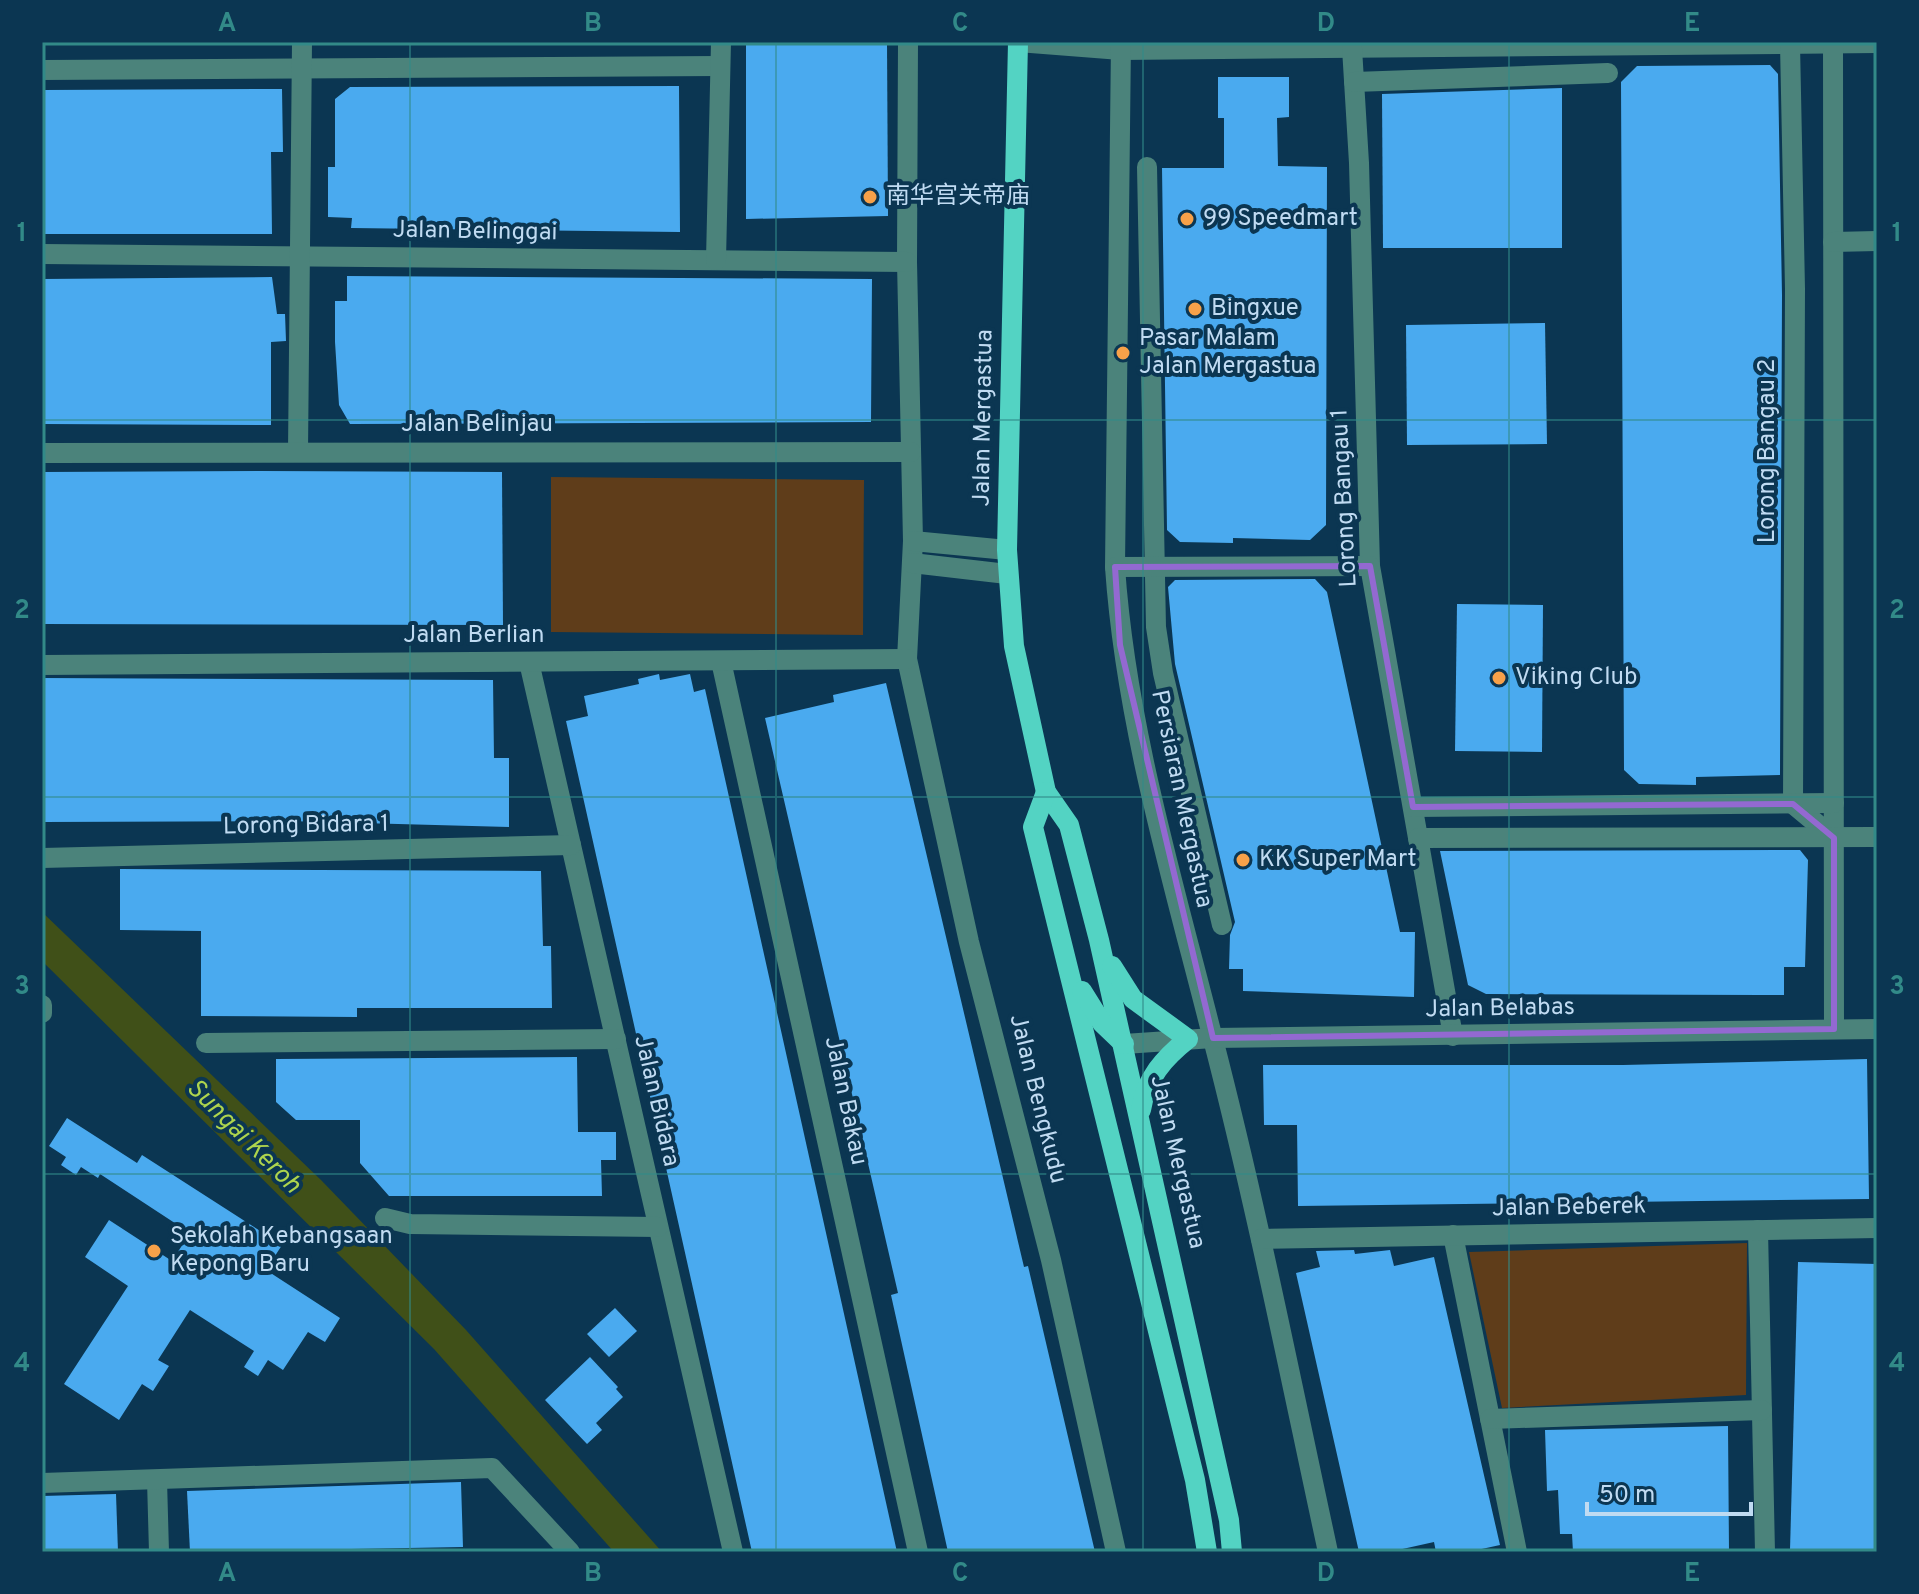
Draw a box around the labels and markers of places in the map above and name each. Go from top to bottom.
place label: 南华宫关帝庙 [886,182,1030,212]
marker: 南华宫关帝庙 [861,188,879,206]
place label: 99 Speedmart [1203,204,1358,234]
marker: 99 Speedmart [1178,210,1196,228]
place label: Bingxue [1211,294,1299,324]
marker: Bingxue [1186,300,1204,318]
place label: Pasar Malam Jalan Mergastua [1139,324,1316,382]
marker: Pasar Malam Jalan Mergastua [1114,344,1132,362]
place label: Viking Club [1515,663,1637,693]
marker: Viking Club [1490,669,1508,687]
place label: KK Super Mart [1259,845,1417,875]
marker: KK Super Mart [1234,851,1252,869]
place label: Sekolah Kebangsaan Kepong Baru [170,1222,393,1280]
marker: Sekolah Kebangsaan Kepong Baru [145,1242,163,1260]

